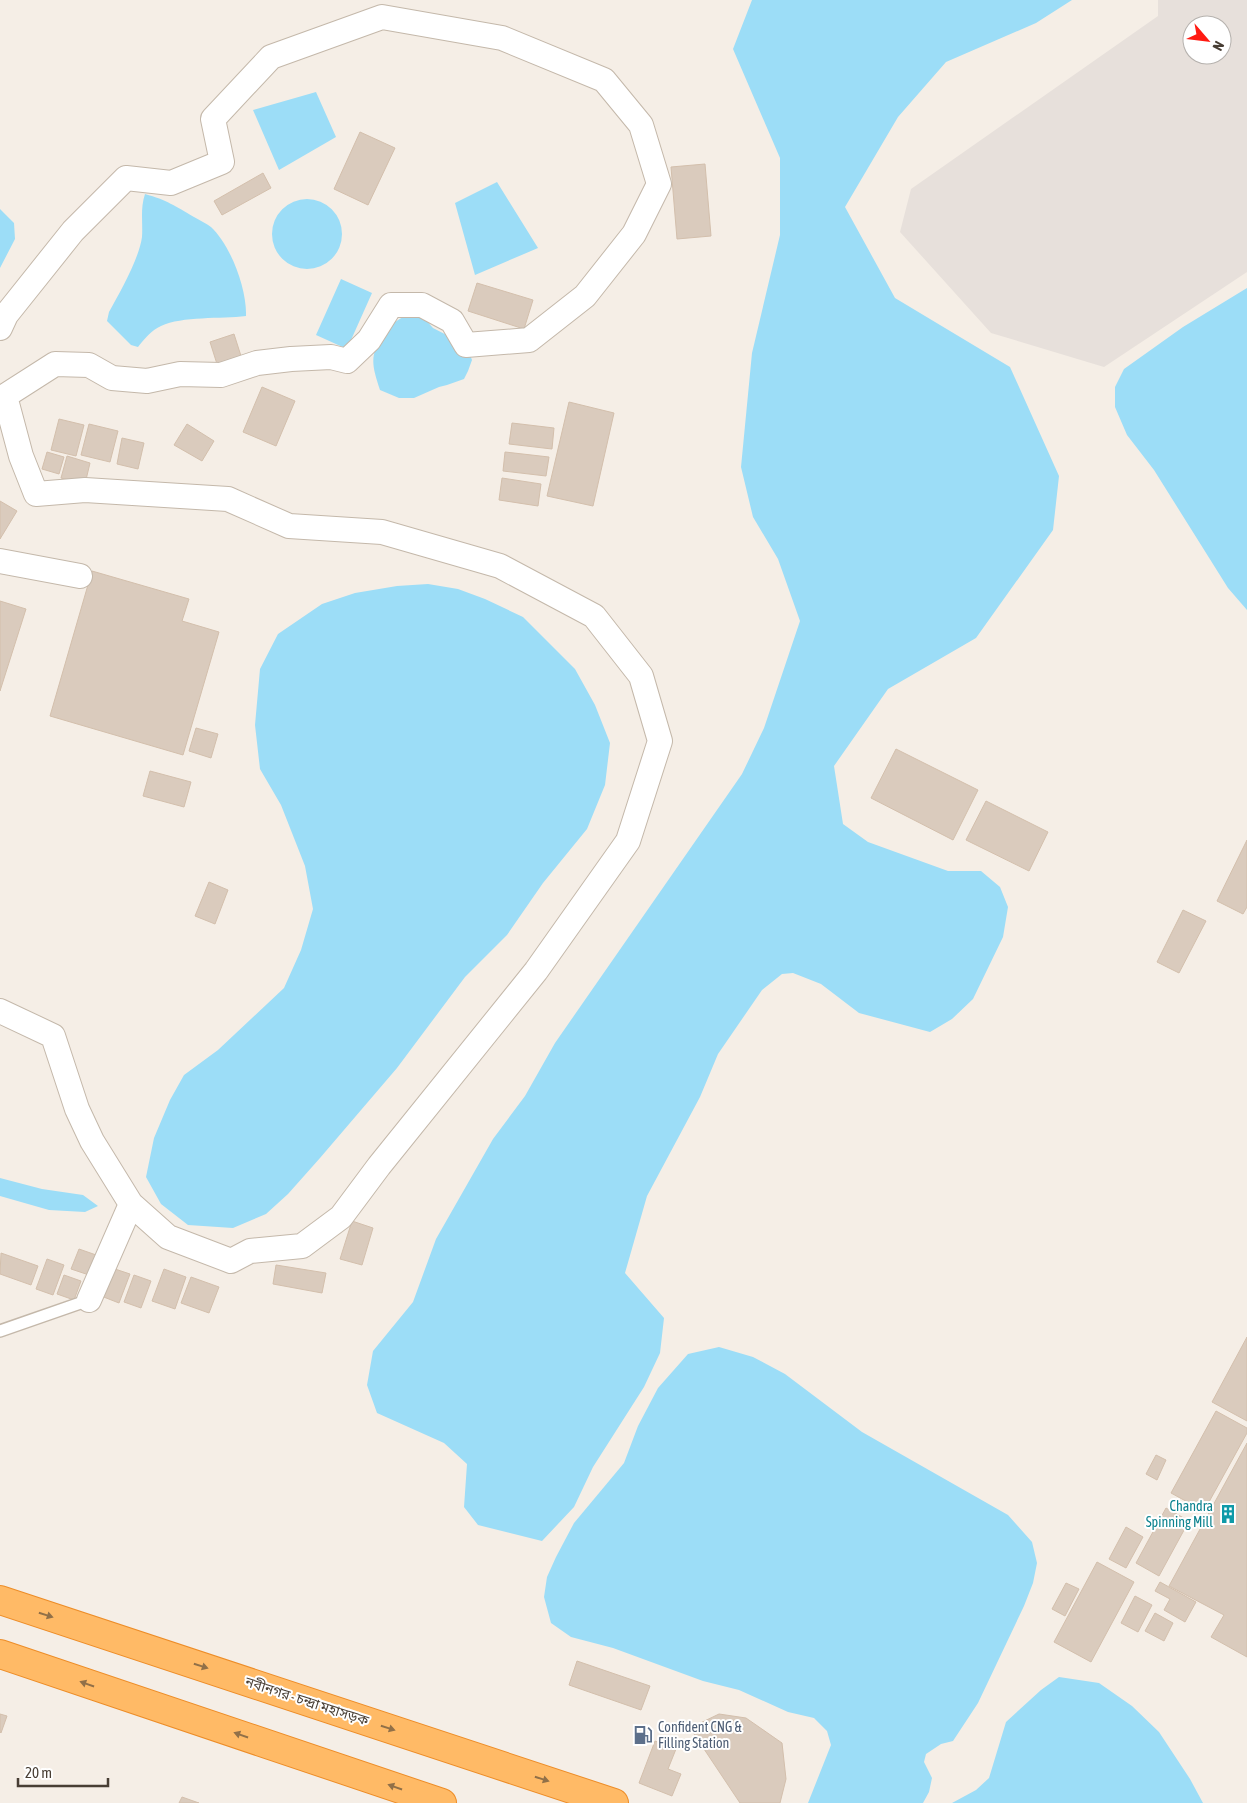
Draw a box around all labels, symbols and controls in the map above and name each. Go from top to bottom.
north arrow [1182,15,1232,65]
text: N [1209,39,1227,54]
place label: Chandra Spinning Mill [1146,1498,1213,1530]
building icon: Chandra Spinning Mill [1217,1503,1239,1525]
one-way arrow [39,1612,54,1620]
one-way arrow [194,1662,209,1670]
street label: নবীনগর - চন্দ্রা মহাসড়ক [242,1673,371,1729]
one-way arrow [80,1679,95,1687]
place label: Confident CNG & Filling Station [658,1719,742,1751]
fuel station icon: Confident CNG & Filling Station [632,1724,654,1746]
one-way arrow [381,1725,396,1732]
one-way arrow [234,1731,249,1739]
scale bar [18,1756,108,1788]
text: 20 m [25,1764,52,1781]
one-way arrow [535,1776,550,1783]
one-way arrow [388,1783,403,1790]

